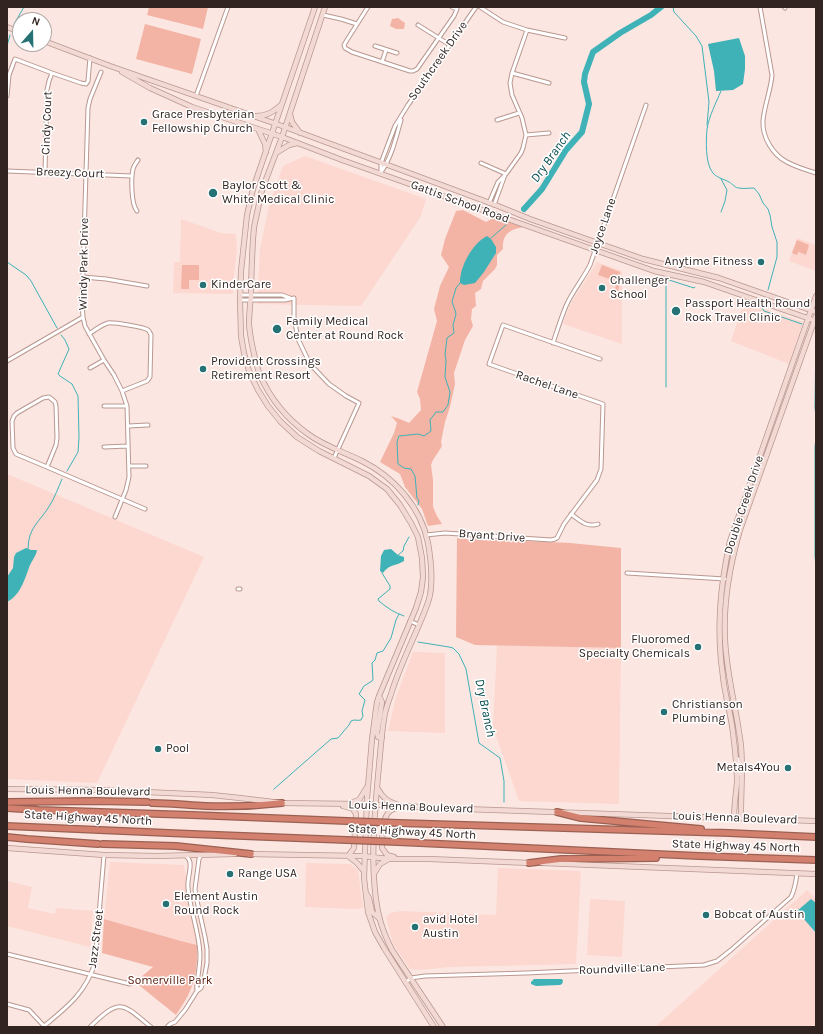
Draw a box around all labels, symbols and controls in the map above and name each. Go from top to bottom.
north arrow [12,12,52,52]
text: N [30,14,42,29]
street label: Southcreek Drive [405,19,471,103]
street label: Cindy Court [39,91,55,155]
place label: Grace Presbyterian Fellowship Church [152,108,254,136]
marker: Grace Presbyterian Fellowship Church [139,117,149,127]
water label: Dry Branch [528,128,574,186]
street label: Breezy Court [36,165,104,181]
street label: Gattis School Road [409,177,511,227]
place label: Baylor Scott & White Medical Clinic [222,179,334,207]
marker: Baylor Scott & White Medical Clinic [207,187,219,199]
street label: Joyce Lane [587,196,619,256]
street label: Windy Park Drive [76,218,92,310]
place label: Anytime Fitness [665,255,753,269]
marker: Anytime Fitness [756,257,766,267]
place label: Challenger School [610,274,669,302]
place label: KinderCare [211,278,271,292]
marker: KinderCare [198,280,208,290]
marker: Challenger School [597,283,607,293]
place label: Passport Health Round Rock Travel Clinic [685,297,810,325]
marker: Passport Health Round Rock Travel Clinic [670,305,682,317]
place label: Family Medical Center at Round Rock [286,315,404,343]
marker: Family Medical Center at Round Rock [271,323,283,335]
place label: Provident Crossings Retirement Resort [211,355,321,383]
marker: Provident Crossings Retirement Resort [198,364,208,374]
street label: Rachel Lane [514,368,580,402]
street label: Double Creek Drive [721,454,767,556]
street label: Bryant Drive [458,526,526,546]
place label: Fluoromed Specialty Chemicals [579,633,690,661]
marker: Fluoromed Specialty Chemicals [693,642,703,652]
water label: Dry Branch [471,677,499,739]
place label: Christianson Plumbing [672,698,743,726]
marker: Christianson Plumbing [659,707,669,717]
place label: Pool [166,742,189,756]
marker: Pool [153,744,163,754]
place label: Metals4You [717,761,780,775]
marker: Metals4You [783,763,793,773]
street label: Louis Henna Boulevard [25,783,151,799]
street label: Louis Henna Boulevard [348,798,474,816]
street label: State Highway 45 North [23,807,153,829]
street label: Louis Henna Boulevard [672,809,798,827]
street label: State Highway 45 North [347,821,477,843]
street label: State Highway 45 North [672,837,800,855]
place label: Range USA [238,867,297,881]
marker: Range USA [225,869,235,879]
place label: Element Austin Round Rock [174,890,258,918]
marker: Element Austin Round Rock [161,899,171,909]
place label: Bobcat of Austin [714,908,805,922]
street label: Jazz Street [85,909,107,969]
marker: Bobcat of Austin [701,910,711,920]
place label: avid Hotel Austin [423,913,478,941]
marker: avid Hotel Austin [410,922,420,932]
street label: Roundville Lane [579,960,665,978]
park label: Somerville Park [127,974,213,988]

